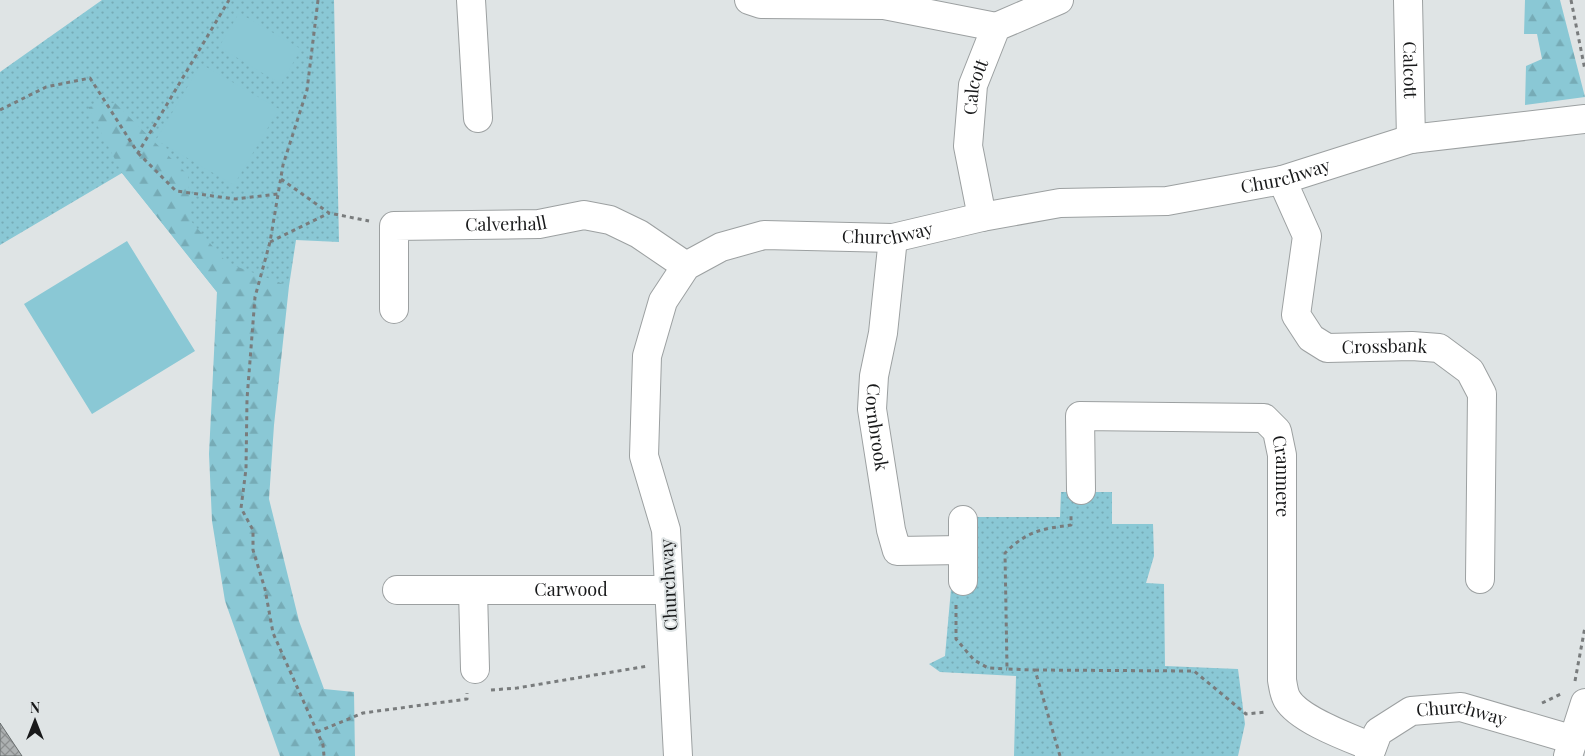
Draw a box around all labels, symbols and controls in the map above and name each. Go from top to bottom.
street label: Calcott [1398,41,1423,99]
street label: Calcott [958,55,993,116]
street label: Churchway [1239,152,1333,198]
street label: Calverhall [465,210,549,236]
street label: Churchway [842,216,935,249]
street label: Crossbank [1341,333,1428,359]
street label: Cornbrook [861,383,895,473]
street label: Cranmere [1267,433,1295,517]
street label: Churchway [654,539,682,632]
street label: Carwood [534,577,608,601]
street label: Churchway [1415,693,1510,731]
north arrow [10,696,60,746]
text: N [30,698,40,717]

